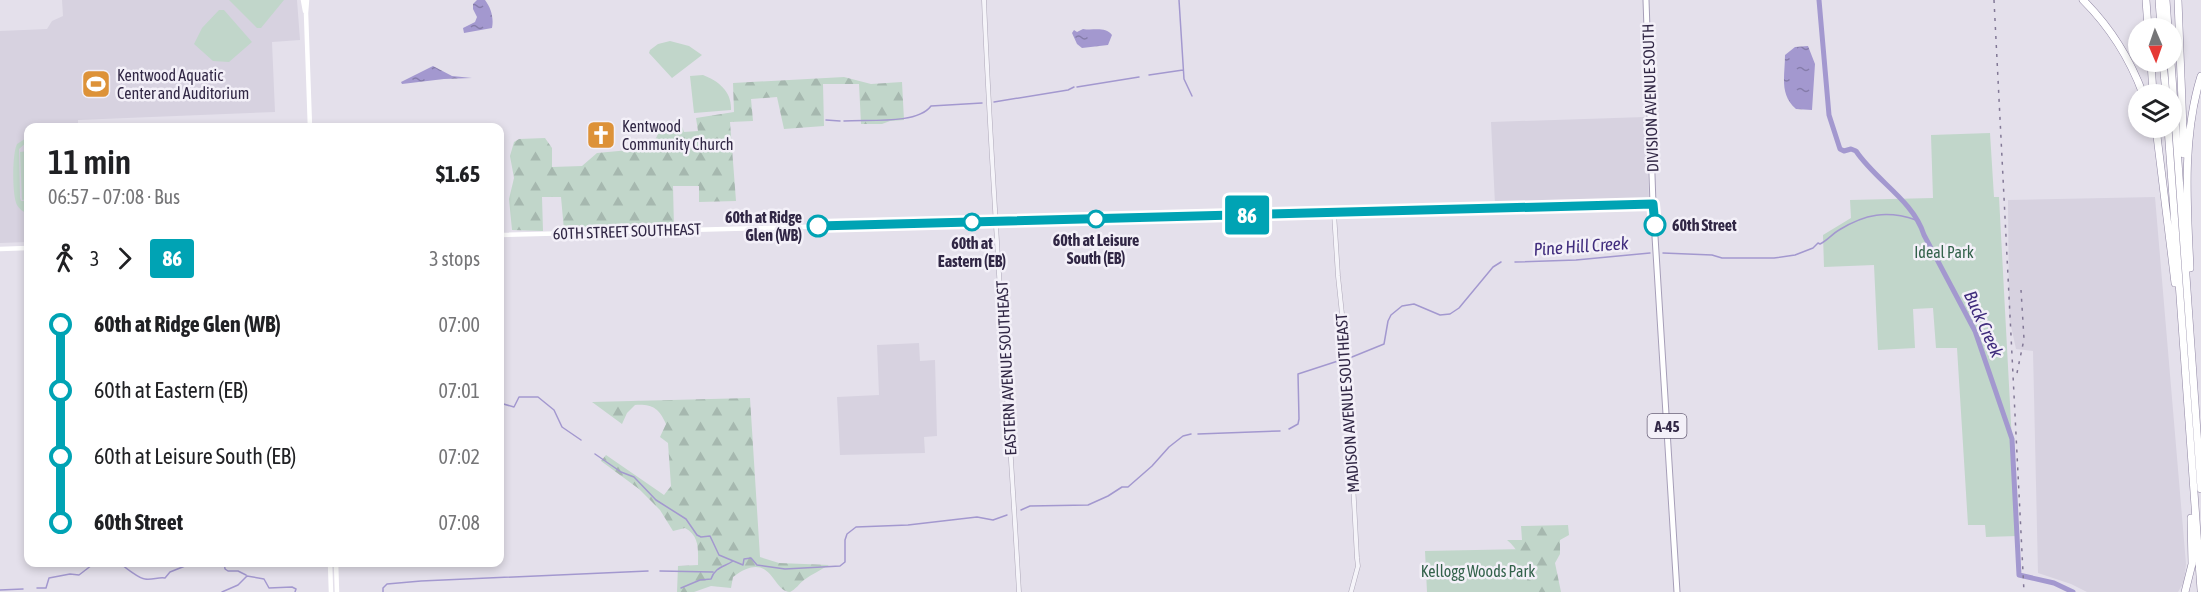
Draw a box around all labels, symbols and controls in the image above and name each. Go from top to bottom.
north arrow [2128,18,2182,72]
map controls [2128,18,2182,138]
street label: DIVISION AVENUE SOUTH [1638,23,1662,173]
place label: Kentwood Aquatic Center and Auditorium [117,66,249,102]
sports icon: Kentwood Aquatic Center and Auditorium [80,68,112,100]
button: layers [2128,84,2182,138]
place label: Kentwood Community Church [622,117,733,154]
church icon: Kentwood Community Church [585,119,617,151]
text: 11 min [48,143,131,181]
text: $1.65 [436,161,480,187]
text: 06:57 – 07:08 · Bus [48,185,180,208]
line badge: 86 [1220,196,1274,234]
text: 86 [1237,203,1257,227]
place label: 60th at Ridge Glen (WB) [725,208,802,244]
marker: 60th at Leisure South (EB) [1087,210,1105,228]
marker: 60th at Eastern (EB) [963,213,981,231]
marker: 60th Street [1644,214,1666,236]
marker: 60th at Ridge Glen (WB) [807,215,829,237]
place label: 60th Street [1672,216,1737,234]
street label: 60TH STREET SOUTHEAST [553,219,701,243]
place label: 60th at Leisure South (EB) [1053,231,1139,267]
water label: Pine Hill Creek [1533,232,1630,260]
place label: 60th at Eastern (EB) [938,234,1006,270]
icon: walk [48,242,81,275]
icon: forward [108,242,141,275]
park label: Ideal Park [1914,243,1974,261]
text: 86 [162,246,182,270]
text: 3 [90,247,99,270]
text: 3 stops [429,247,480,270]
street label: EASTERN AVENUE SOUTHEAST [992,280,1020,456]
water label: Buck Creek [1960,287,2008,362]
text: 60th at Ridge Glen (WB) [94,311,281,337]
text: 07:00 [438,313,480,336]
street label: MADISON AVENUE SOUTHEAST [1332,313,1362,493]
text: 60th at Eastern (EB) [94,377,248,403]
text: 07:01 [438,379,480,402]
road number: A-45 [1648,414,1686,438]
text: 60th at Leisure South (EB) [94,443,296,469]
text: 07:02 [438,445,480,468]
text: 60th Street [94,509,183,535]
text: 07:08 [438,511,480,534]
park label: Kellogg Woods Park [1421,562,1535,581]

